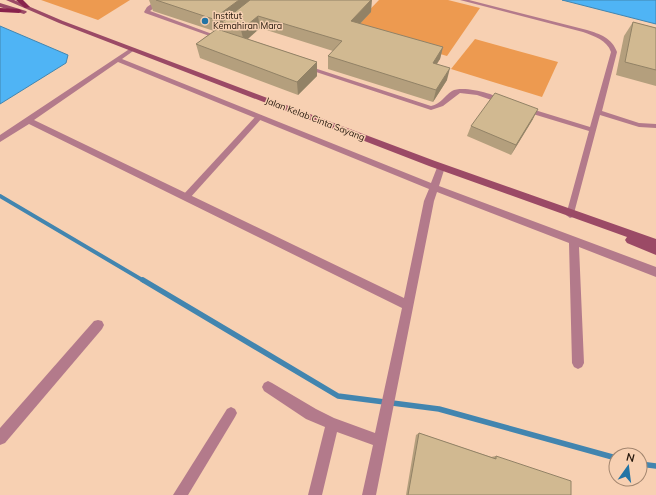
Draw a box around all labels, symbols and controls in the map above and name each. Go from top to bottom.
place label: Institut Kemahiran Mara [213,10,282,31]
marker: Institut Kemahiran Mara [200,16,210,26]
street label: Jalan Kelab Cinta Sayang [264,94,366,144]
north arrow [608,447,648,487]
text: N [625,449,636,465]

